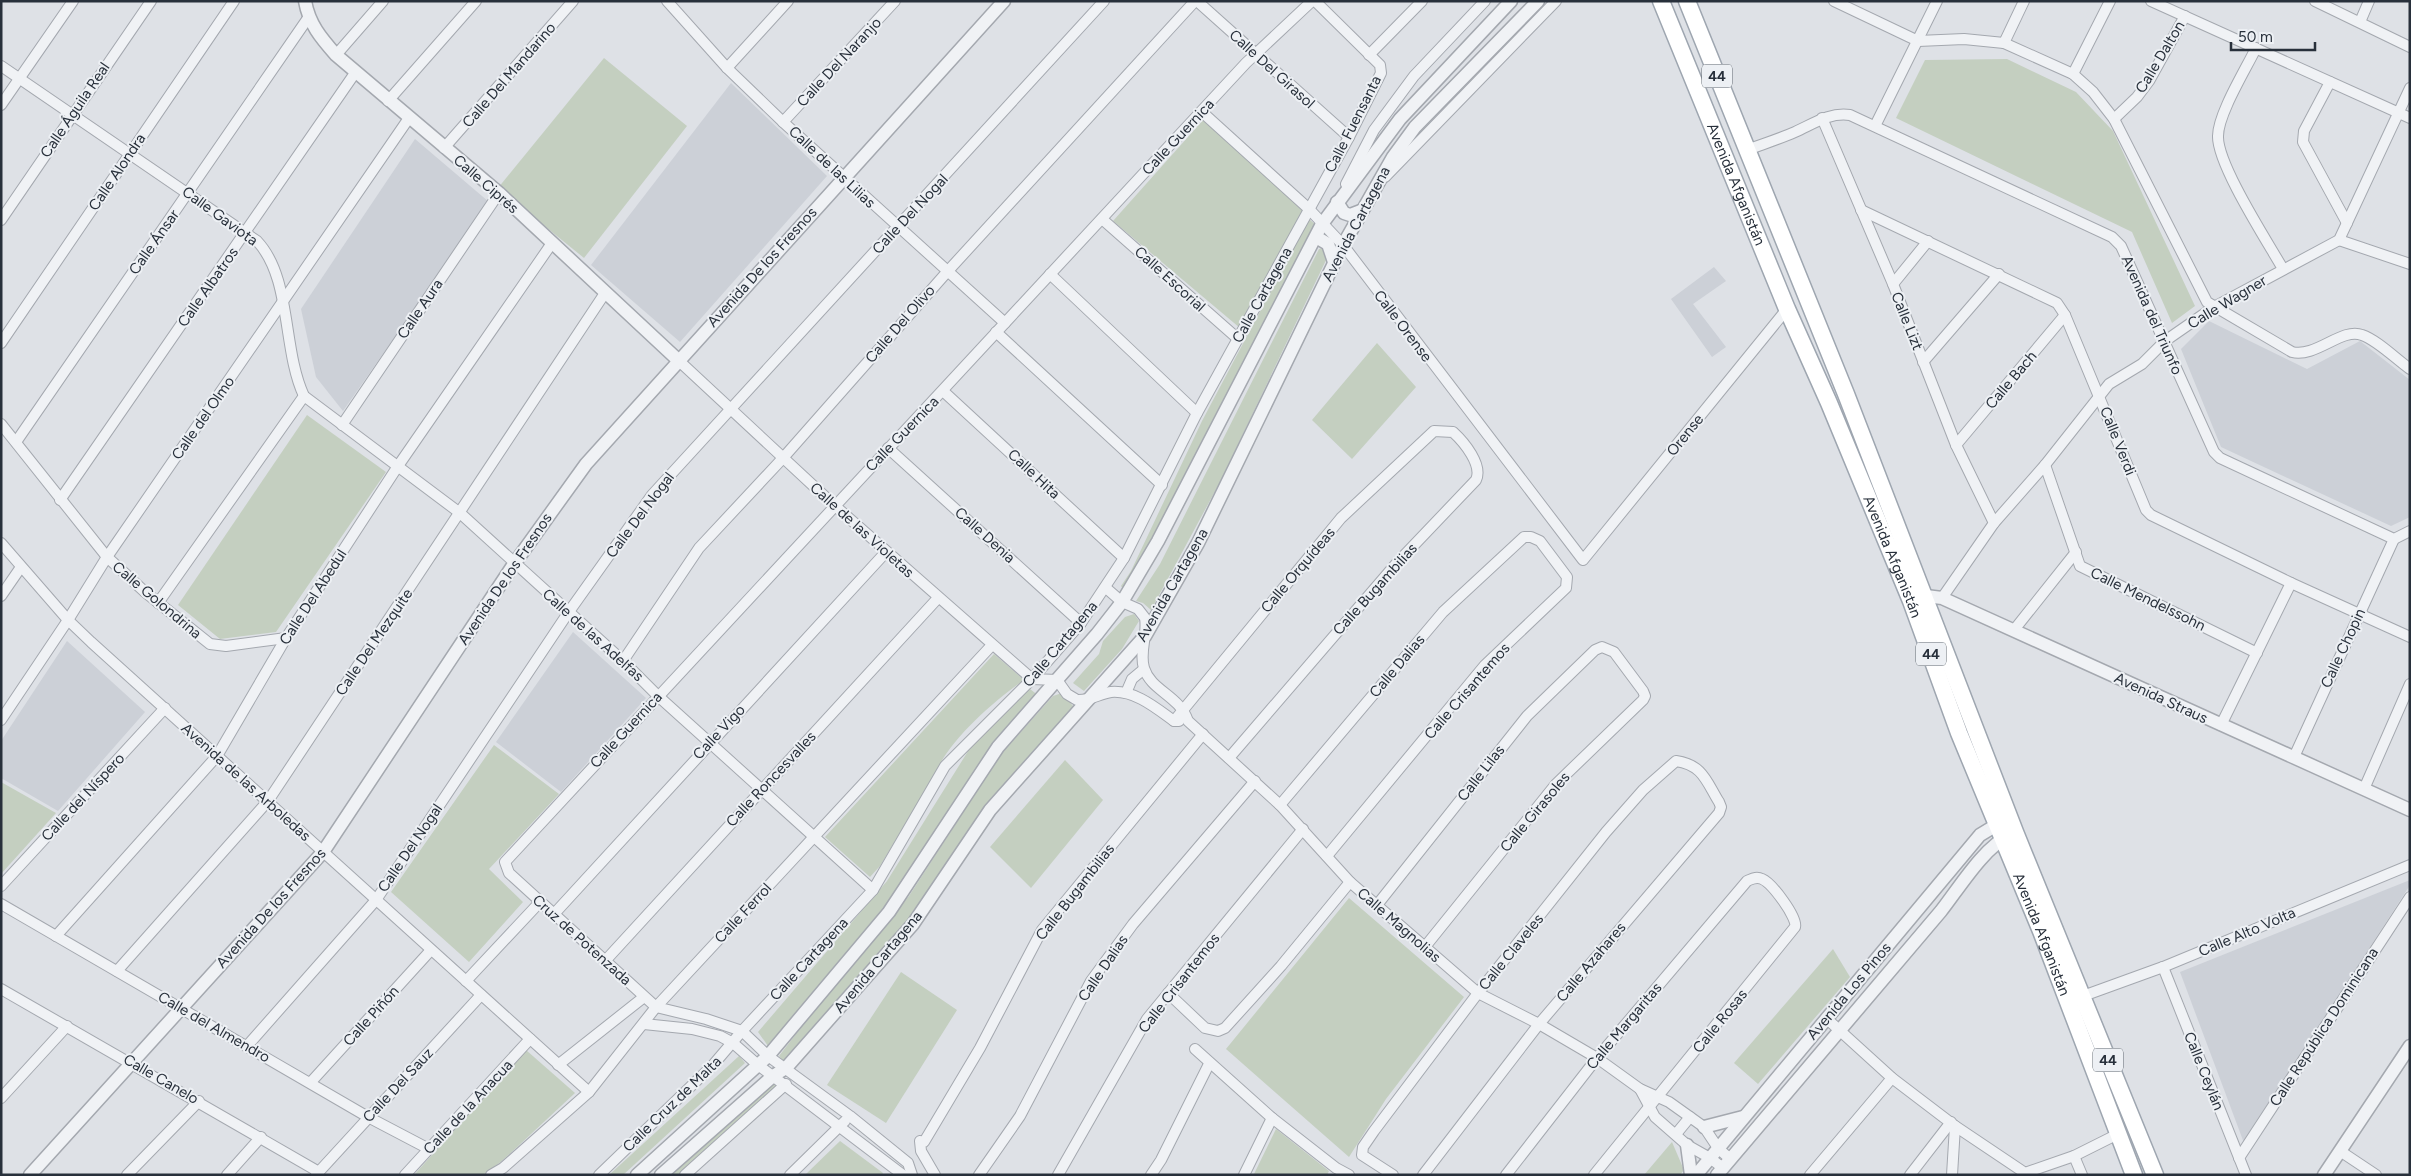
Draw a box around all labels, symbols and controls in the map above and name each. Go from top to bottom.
street label: Calle Del Naranjo [793,13,885,110]
street label: Calle Dalton [2131,18,2189,96]
street label: Calle Del Mandarino [458,19,560,131]
scale bar [2231,20,2315,52]
street label: Calle Del Girasol [1225,26,1319,112]
text: 50 m [2238,28,2273,46]
street label: Calle Águila Real [37,59,113,161]
road number: 44 [1702,64,1732,88]
street label: Calle Fuensanta [1321,73,1385,175]
street label: Calle Guernica [1138,95,1218,179]
street label: Avenida Afganistán [1703,120,1769,248]
street label: Calle de las Lilias [785,122,879,212]
street label: Calle Alondra [85,130,149,214]
street label: Calle Ciprés [450,151,522,217]
street label: Avenida Cartagena [1318,163,1394,285]
street label: Calle Del Nogal [868,170,952,258]
street label: Calle Gaviota [179,183,261,249]
street label: Avenida De los Fresnos [703,203,821,331]
street label: Calle Ánsar [125,206,183,278]
street label: Calle Escorial [1131,242,1209,316]
street label: Calle Albatros [174,244,242,330]
street label: Calle Cartagena [1228,244,1296,346]
street label: Avenida del Triunfo [2118,252,2187,378]
street label: Calle Wagner [2184,271,2270,333]
street label: Calle Aura [393,276,447,342]
street label: Calle Del Olivo [861,281,939,367]
street label: Calle Orense [1370,286,1436,366]
street label: Calle Lizt [1887,289,1927,353]
street label: Calle Bach [1982,347,2040,413]
street label: Calle del Olmo [168,373,238,463]
street label: Calle Guernica [862,393,942,475]
street label: Calle Verdi [2096,404,2140,478]
street label: Orense [1663,411,1707,459]
street label: Calle Hita [1004,445,1064,503]
street label: Calle Del Nogal [602,469,678,561]
street label: Calle de las Violetas [806,479,918,581]
street label: Avenida Afganistán [1859,493,1925,620]
street label: Calle Denia [951,503,1019,567]
street label: Avenida De los Fresnos [454,510,556,648]
street label: Calle Orquídeas [1257,524,1339,616]
street label: Avenida Cartagena [1132,525,1212,645]
street label: Calle Bugambilias [1329,539,1421,639]
street label: Calle Del Abedul [275,546,351,648]
street label: Calle Golondrina [109,557,205,643]
street label: Calle Mendelssohn [2087,563,2209,635]
street label: Calle Del Mezquite [332,585,416,699]
street label: Calle de las Adelfas [539,585,647,685]
street label: Calle Cartagena [1019,597,1101,691]
street label: Calle Chopin [2317,605,2369,691]
street label: Calle Dalias [1366,631,1428,701]
street label: Calle Crisantemos [1420,639,1514,743]
road number: 44 [1916,642,1946,666]
street label: Avenida Straus [2112,669,2210,727]
street label: Calle Guernica [586,688,666,772]
street label: Calle Vigo [689,701,749,763]
street label: Avenida de las Arboledas [178,719,314,845]
street label: Calle Roncesvalles [722,728,820,830]
street label: Calle Lilas [1454,741,1508,805]
street label: Calle del Níspero [38,749,129,845]
street label: Calle Girasoles [1496,768,1574,856]
street label: Calle Del Nogal [374,800,446,896]
street label: Calle Bugambilias [1032,840,1118,944]
street label: Avenida De los Fresnos [212,844,330,972]
street label: Avenida Afganistán [2009,870,2074,998]
street label: Calle Ferrol [711,879,775,947]
street label: Calle Magnolias [1354,884,1444,966]
street label: Cruz de Potenzada [529,891,635,989]
street label: Calle Alto Volta [2196,903,2298,961]
street label: Avenida Cartagena [830,907,926,1017]
street label: Calle Claveles [1475,910,1547,994]
street label: Calle Cartagena [766,914,852,1004]
street label: Calle Azahares [1552,919,1630,1005]
street label: Calle Crisantemos [1134,930,1224,1036]
street label: Calle Dalias [1074,931,1132,1005]
street label: Avenida Los Pinos [1803,939,1895,1043]
street label: Calle República Dominicana [2266,944,2382,1110]
street label: Calle Margaritas [1583,979,1665,1073]
street label: Calle Piñón [339,982,403,1050]
street label: Calle Rosas [1689,986,1751,1056]
street label: Calle del Almendro [155,988,273,1067]
street label: Calle Ceylán [2180,1029,2228,1113]
street label: Calle Del Sauz [359,1044,437,1126]
road number: 44 [2093,1048,2123,1072]
street label: Calle Canelo [120,1050,202,1108]
street label: Calle Cruz de Malta [619,1052,725,1156]
street label: Calle de la Anacua [420,1056,516,1158]

